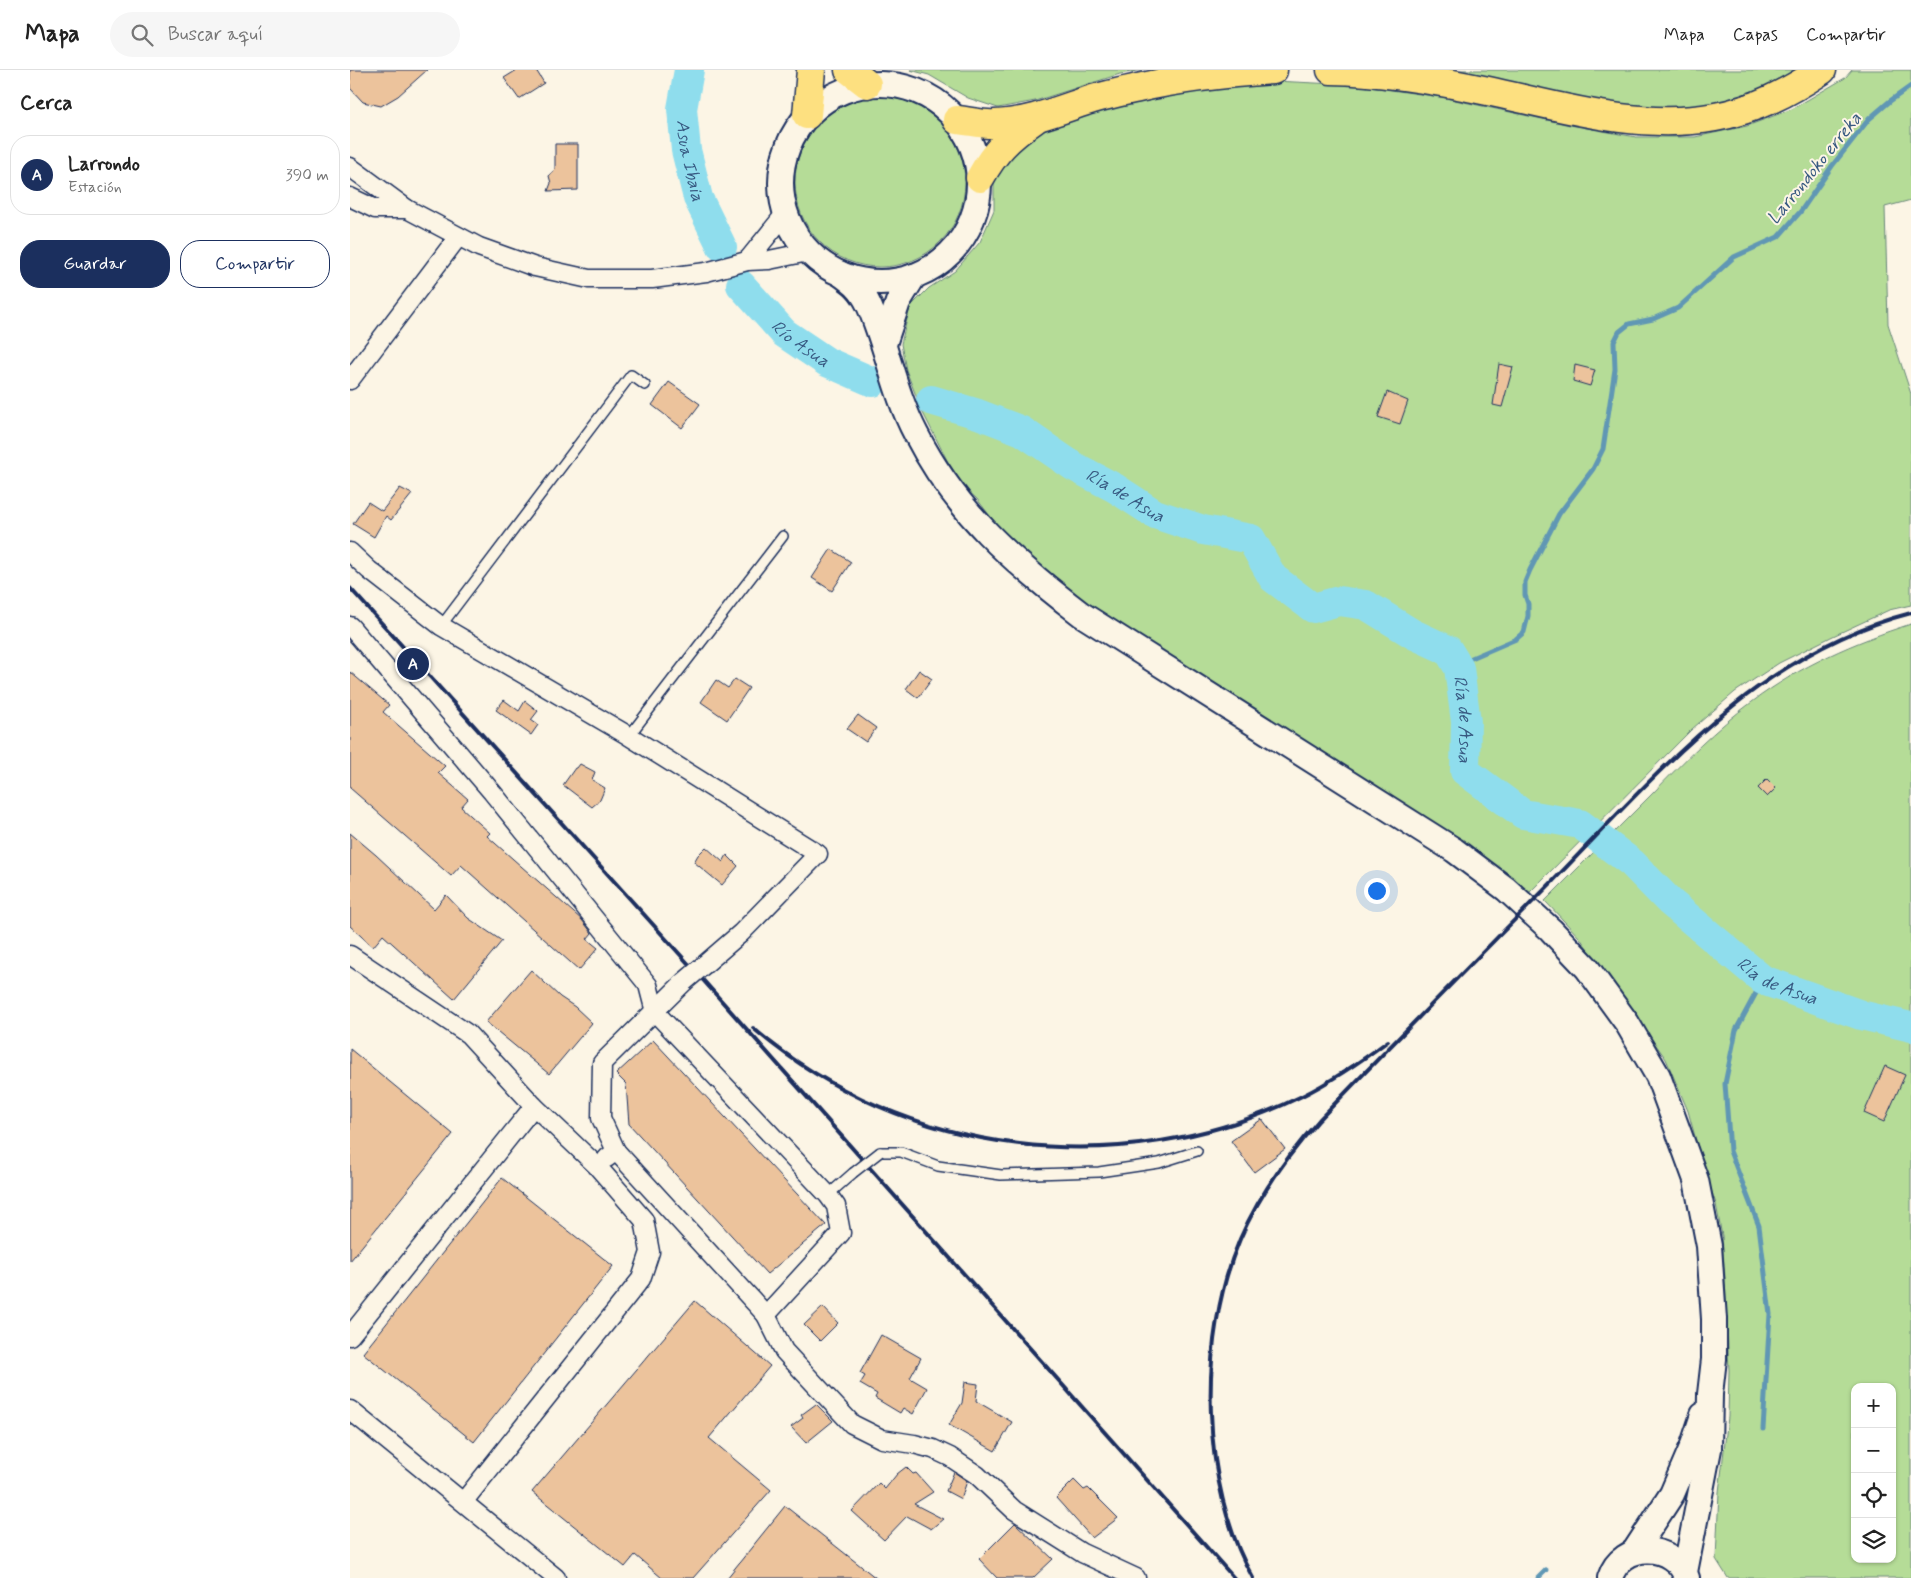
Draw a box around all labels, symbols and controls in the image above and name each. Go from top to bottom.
search box [110,12,460,57]
text: Mapa [25,19,80,50]
icon: search [128,21,156,49]
text: Buscar aquí [168,22,263,47]
text: Mapa [1664,23,1705,47]
text: Capas [1733,23,1778,47]
text: Compartir [1806,23,1886,47]
text: Cerca [20,89,73,117]
water label: Larrondoko erreka [1762,107,1868,230]
water label: Asua Ibaia [670,119,709,204]
text: Larrondo [68,152,140,177]
text: A [32,165,42,186]
text: 390 m [286,165,329,186]
text: Estación [68,177,122,198]
button: Guardar [20,240,170,288]
button: Compartir [180,240,330,288]
water label: Río Asua [765,315,834,373]
water label: Ría de Asua [1081,464,1167,529]
pin: A [397,645,429,683]
water label: Ría de Asua [1447,674,1477,763]
your location [1364,878,1390,904]
water label: Ría de Asua [1731,952,1820,1011]
map controls [1851,1383,1896,1563]
button: + [1851,1383,1896,1428]
button: − [1851,1428,1896,1473]
button: locate [1851,1473,1896,1518]
button: layers [1851,1518,1896,1563]

